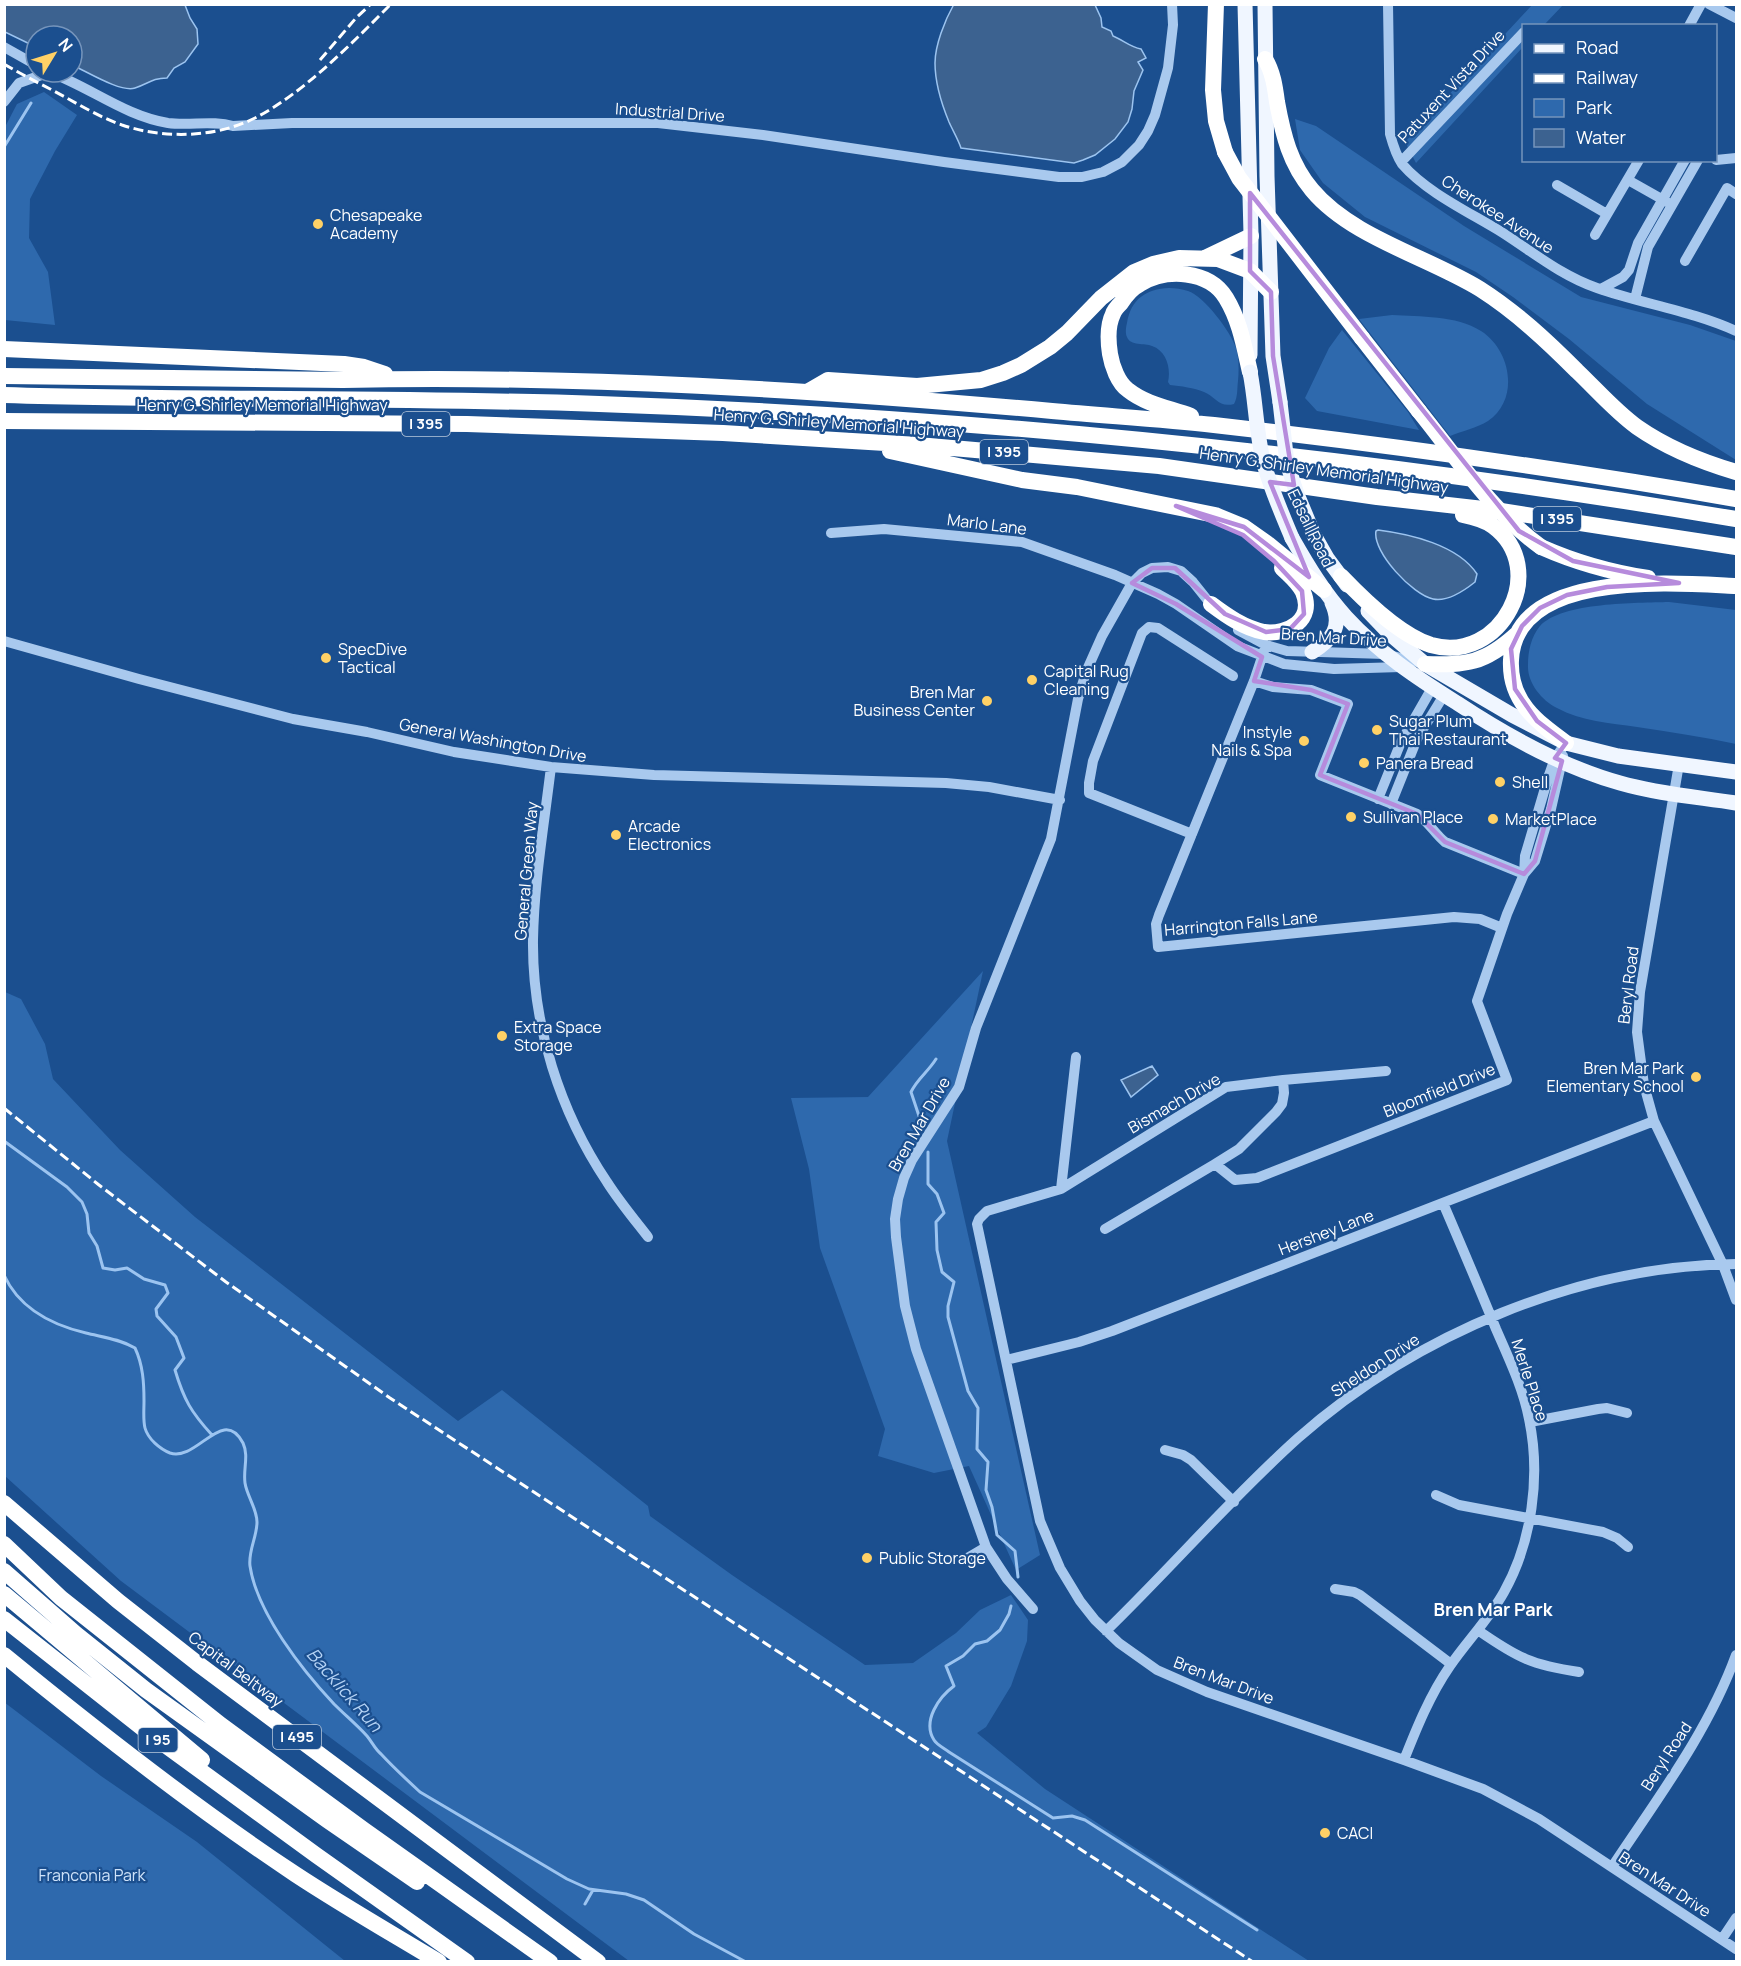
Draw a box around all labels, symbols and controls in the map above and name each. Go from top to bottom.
north arrow [24,24,84,84]
street label: Patuxent Vista Drive [1393,24,1509,148]
legend [1522,24,1717,162]
text: N [54,33,78,56]
text: Road [1576,35,1619,59]
text: Railway [1576,65,1638,89]
text: Park [1576,95,1613,119]
street label: Industrial Drive [615,97,725,127]
text: Water [1576,125,1626,149]
street label: Cherokee Avenue [1438,169,1558,259]
place label: Chesapeake Academy [330,204,422,244]
marker: Chesapeake Academy [311,217,325,231]
street label: Henry G. Shirley Memorial Highway [136,394,388,416]
street label: Henry G. Shirley Memorial Highway [713,403,966,443]
road number: I 395 [402,412,450,436]
road number: I 395 [980,440,1028,464]
street label: Henry G. Shirley Memorial Highway [1198,442,1450,498]
street label: Edsall Road [1283,485,1339,571]
road number: I 395 [1533,507,1581,531]
street label: Marlo Lane [946,508,1028,540]
street label: Bren Mar Drive [1280,622,1388,652]
place label: SpecDive Tactical [338,638,407,678]
marker: SpecDive Tactical [319,651,333,665]
place label: Capital Rug Cleaning [1044,660,1129,700]
marker: Capital Rug Cleaning [1025,673,1039,687]
place label: Bren Mar Business Center [853,681,975,721]
marker: Bren Mar Business Center [980,694,994,708]
place label: Sugar Plum Thai Restaurant [1389,710,1507,750]
street label: General Washington Drive [398,713,588,767]
place label: Instyle Nails & Spa [1211,721,1292,761]
marker: Sugar Plum Thai Restaurant [1370,723,1384,737]
marker: Instyle Nails & Spa [1297,734,1311,748]
place label: Panera Bread [1376,752,1474,774]
marker: Panera Bread [1357,756,1371,770]
place label: Shell [1512,771,1548,793]
marker: Shell [1493,775,1507,789]
street label: General Green Way [509,800,543,942]
place label: Sullivan Place [1363,806,1463,828]
place label: MarketPlace [1505,808,1597,830]
marker: Sullivan Place [1344,810,1358,824]
marker: MarketPlace [1486,812,1500,826]
place label: Arcade Electronics [628,815,711,855]
marker: Arcade Electronics [609,828,623,842]
street label: Harrington Falls Lane [1163,905,1319,941]
street label: Beryl Road [1612,945,1644,1025]
place label: Extra Space Storage [514,1016,602,1056]
marker: Extra Space Storage [495,1029,509,1043]
place label: Bren Mar Park Elementary School [1546,1057,1685,1097]
street label: Bloomfield Drive [1380,1058,1498,1122]
street label: Bismach Drive [1124,1068,1224,1138]
marker: Bren Mar Park Elementary School [1689,1070,1703,1084]
street label: Bren Mar Drive [883,1073,955,1175]
street label: Hershey Lane [1275,1204,1377,1260]
street label: Sheldon Drive [1326,1328,1424,1402]
street label: Merle Place [1506,1336,1554,1424]
place label: Public Storage [879,1547,986,1569]
marker: Public Storage [860,1551,874,1565]
district label: Bren Mar Park [1434,1597,1554,1621]
street label: Capital Beltway [184,1626,288,1712]
water label: Backlick Run [302,1642,389,1737]
street label: Bren Mar Drive [1171,1651,1277,1709]
street label: Beryl Road [1635,1717,1697,1795]
road number: I 495 [273,1725,321,1749]
road number: I 95 [138,1728,178,1752]
place label: CACI [1337,1822,1373,1844]
marker: CACI [1318,1826,1332,1840]
street label: Bren Mar Drive [1615,1846,1715,1922]
park label: Franconia Park [38,1864,147,1886]

